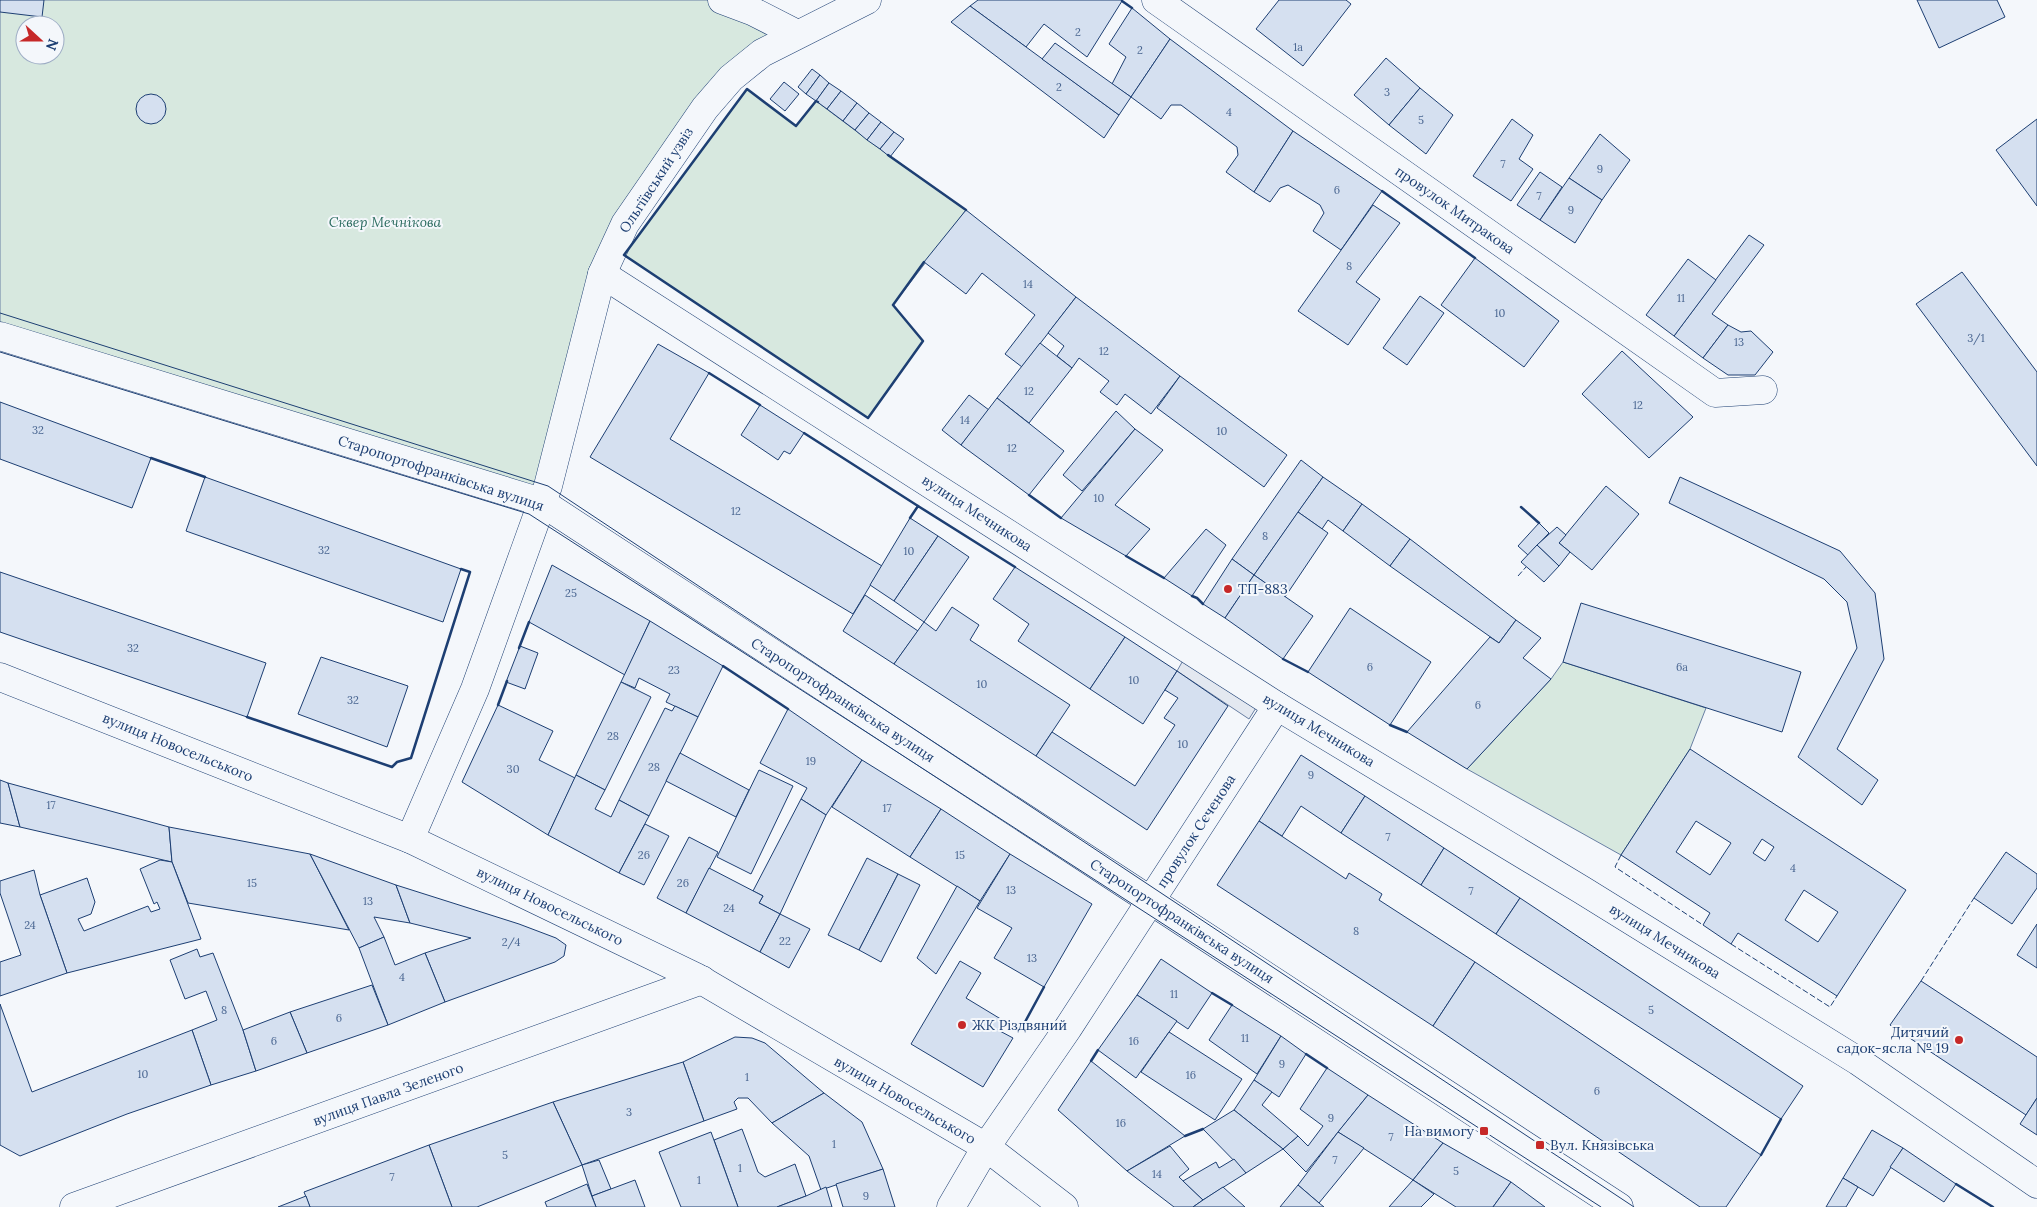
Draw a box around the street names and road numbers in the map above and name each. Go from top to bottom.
street label: Ольгіївський узвіз [615,123,697,236]
street label: провулок Митракова [1392,162,1518,258]
street label: Старопортофранківська вулиця [336,431,546,515]
street label: вулиця Мечникова [919,471,1035,555]
street label: Старопортофранківська вулиця [748,634,938,766]
street label: вулиця Мечникова [1260,689,1378,771]
street label: вулиця Новосельського [100,709,256,785]
street label: провулок Сєченова [1153,771,1239,891]
street label: Старопортофранківська вулиця [1087,855,1277,987]
street label: вулиця Новосельського [474,863,626,949]
street label: вулиця Мечникова [1606,900,1724,982]
street label: вулиця Новосельського [831,1052,979,1148]
street label: вулиця Павла Зеленого [310,1058,466,1130]

